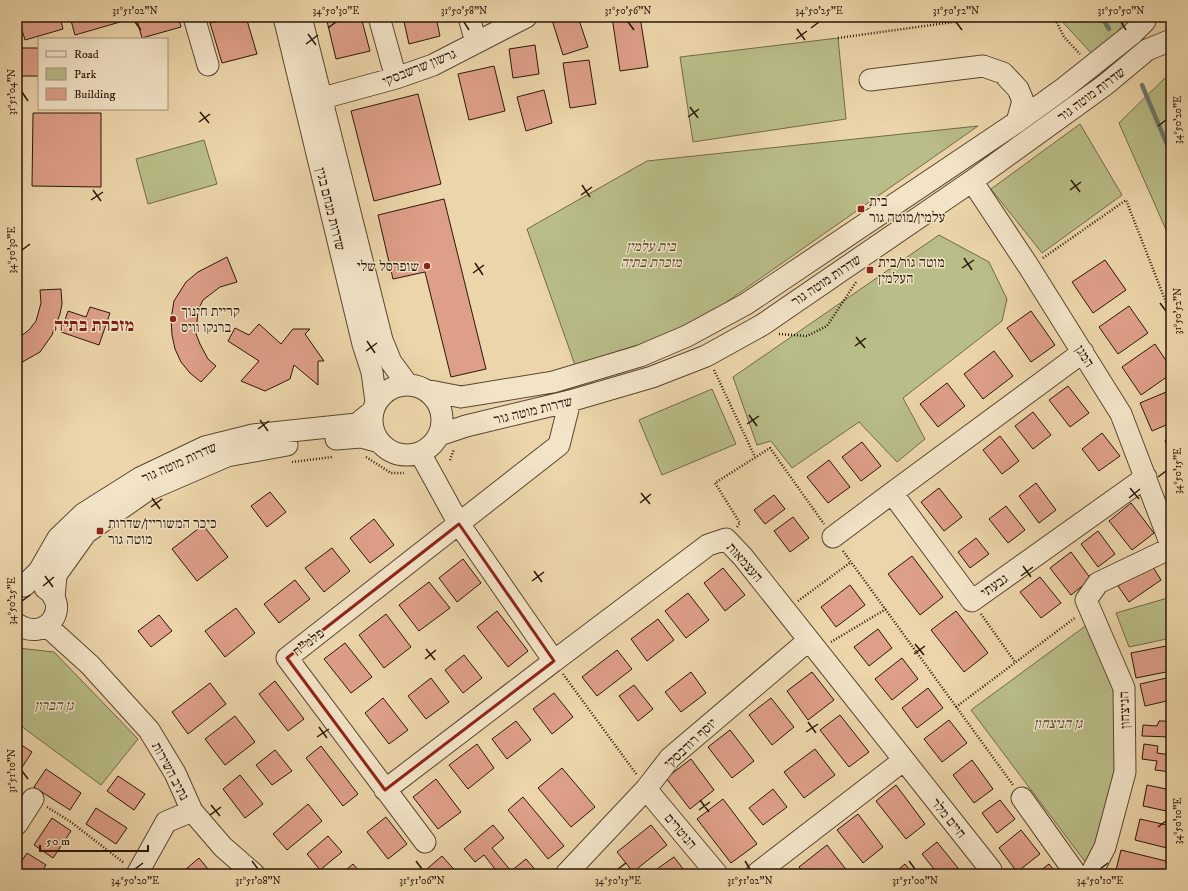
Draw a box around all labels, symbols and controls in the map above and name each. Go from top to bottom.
text: 31°51'02"N [112,5,158,17]
text: 34°50'30"E [313,5,359,17]
text: 31°50'58"N [441,5,487,17]
text: 31°50'56"N [605,5,651,17]
text: 34°50'25"E [795,5,843,17]
text: 31°50'52"N [933,5,979,17]
text: 31°50'50"N [1097,5,1145,17]
legend [38,38,168,110]
street label: גרשון שרשבסקי [380,45,459,91]
text: Road [74,47,99,62]
street label: שדרות מוטה גור [1054,63,1130,126]
text: Park [74,67,96,82]
text: 31°51'04"N [6,69,18,115]
text: Building [74,87,115,102]
text: 34°50'20"E [1172,96,1184,144]
street label: שדרות מנחם בגין [311,166,349,253]
place label: בית עלמין/מוטה גור [869,193,946,227]
marker: בית עלמין/מוטה גור [856,204,866,214]
text: 34°50'30"E [6,227,18,273]
park label: בית עלמין מזכרת בתיה [620,238,683,272]
street label: שדרות מוטה גור [788,251,865,311]
place label: מוטה גור/בית העלמין [878,254,945,288]
place label: שופרסל שלי [357,258,419,276]
marker: שופרסל שלי [422,261,432,271]
marker: מוטה גור/בית העלמין [865,265,875,275]
text: 31°50'52"N [1172,288,1184,334]
place label: קריית חינוך ברנקו וויס [181,303,240,337]
marker: קריית חינוך ברנקו וויס [168,314,178,324]
district label: מזכרת בתיה [54,315,134,337]
street label: המגן [1070,342,1098,371]
street label: שדרות מוטה גור [492,392,575,429]
street label: שדרות מוטה גור [139,438,220,488]
text: 34°50'15"E [1172,448,1184,494]
place label: כיכר המשוריין/שדרות מוטה גור [108,515,217,549]
marker: כיכר המשוריין/שדרות מוטה גור [95,526,105,536]
street label: העצמאות [722,539,767,586]
street label: גבעתי [977,570,1012,602]
text: 34°50'25"E [6,577,18,625]
street label: פלמ"ח [289,625,328,661]
street label: הניצחון [1115,691,1135,729]
park label: גן הברון [35,697,75,715]
street label: יוסף רודבסקי [660,715,721,773]
park label: גן הניצחון [1034,715,1083,733]
street label: נתיב השירות [147,739,193,804]
text: 31°51'10"N [6,749,18,793]
street label: חיים מלר [927,795,970,842]
text: 34°50'10"E [1172,798,1184,844]
street label: הנוטרים [660,810,700,853]
scale bar [40,827,148,853]
text: 50 m [46,834,70,849]
text: 34°50'20"E [111,875,159,887]
text: 31°51'08"N [235,875,281,887]
text: 31°51'06"N [399,875,445,887]
text: 34°50'15"E [595,875,641,887]
text: 31°51'02"N [727,875,773,887]
text: 31°51'00"N [892,875,938,887]
text: 34°50'10"E [1077,875,1123,887]

